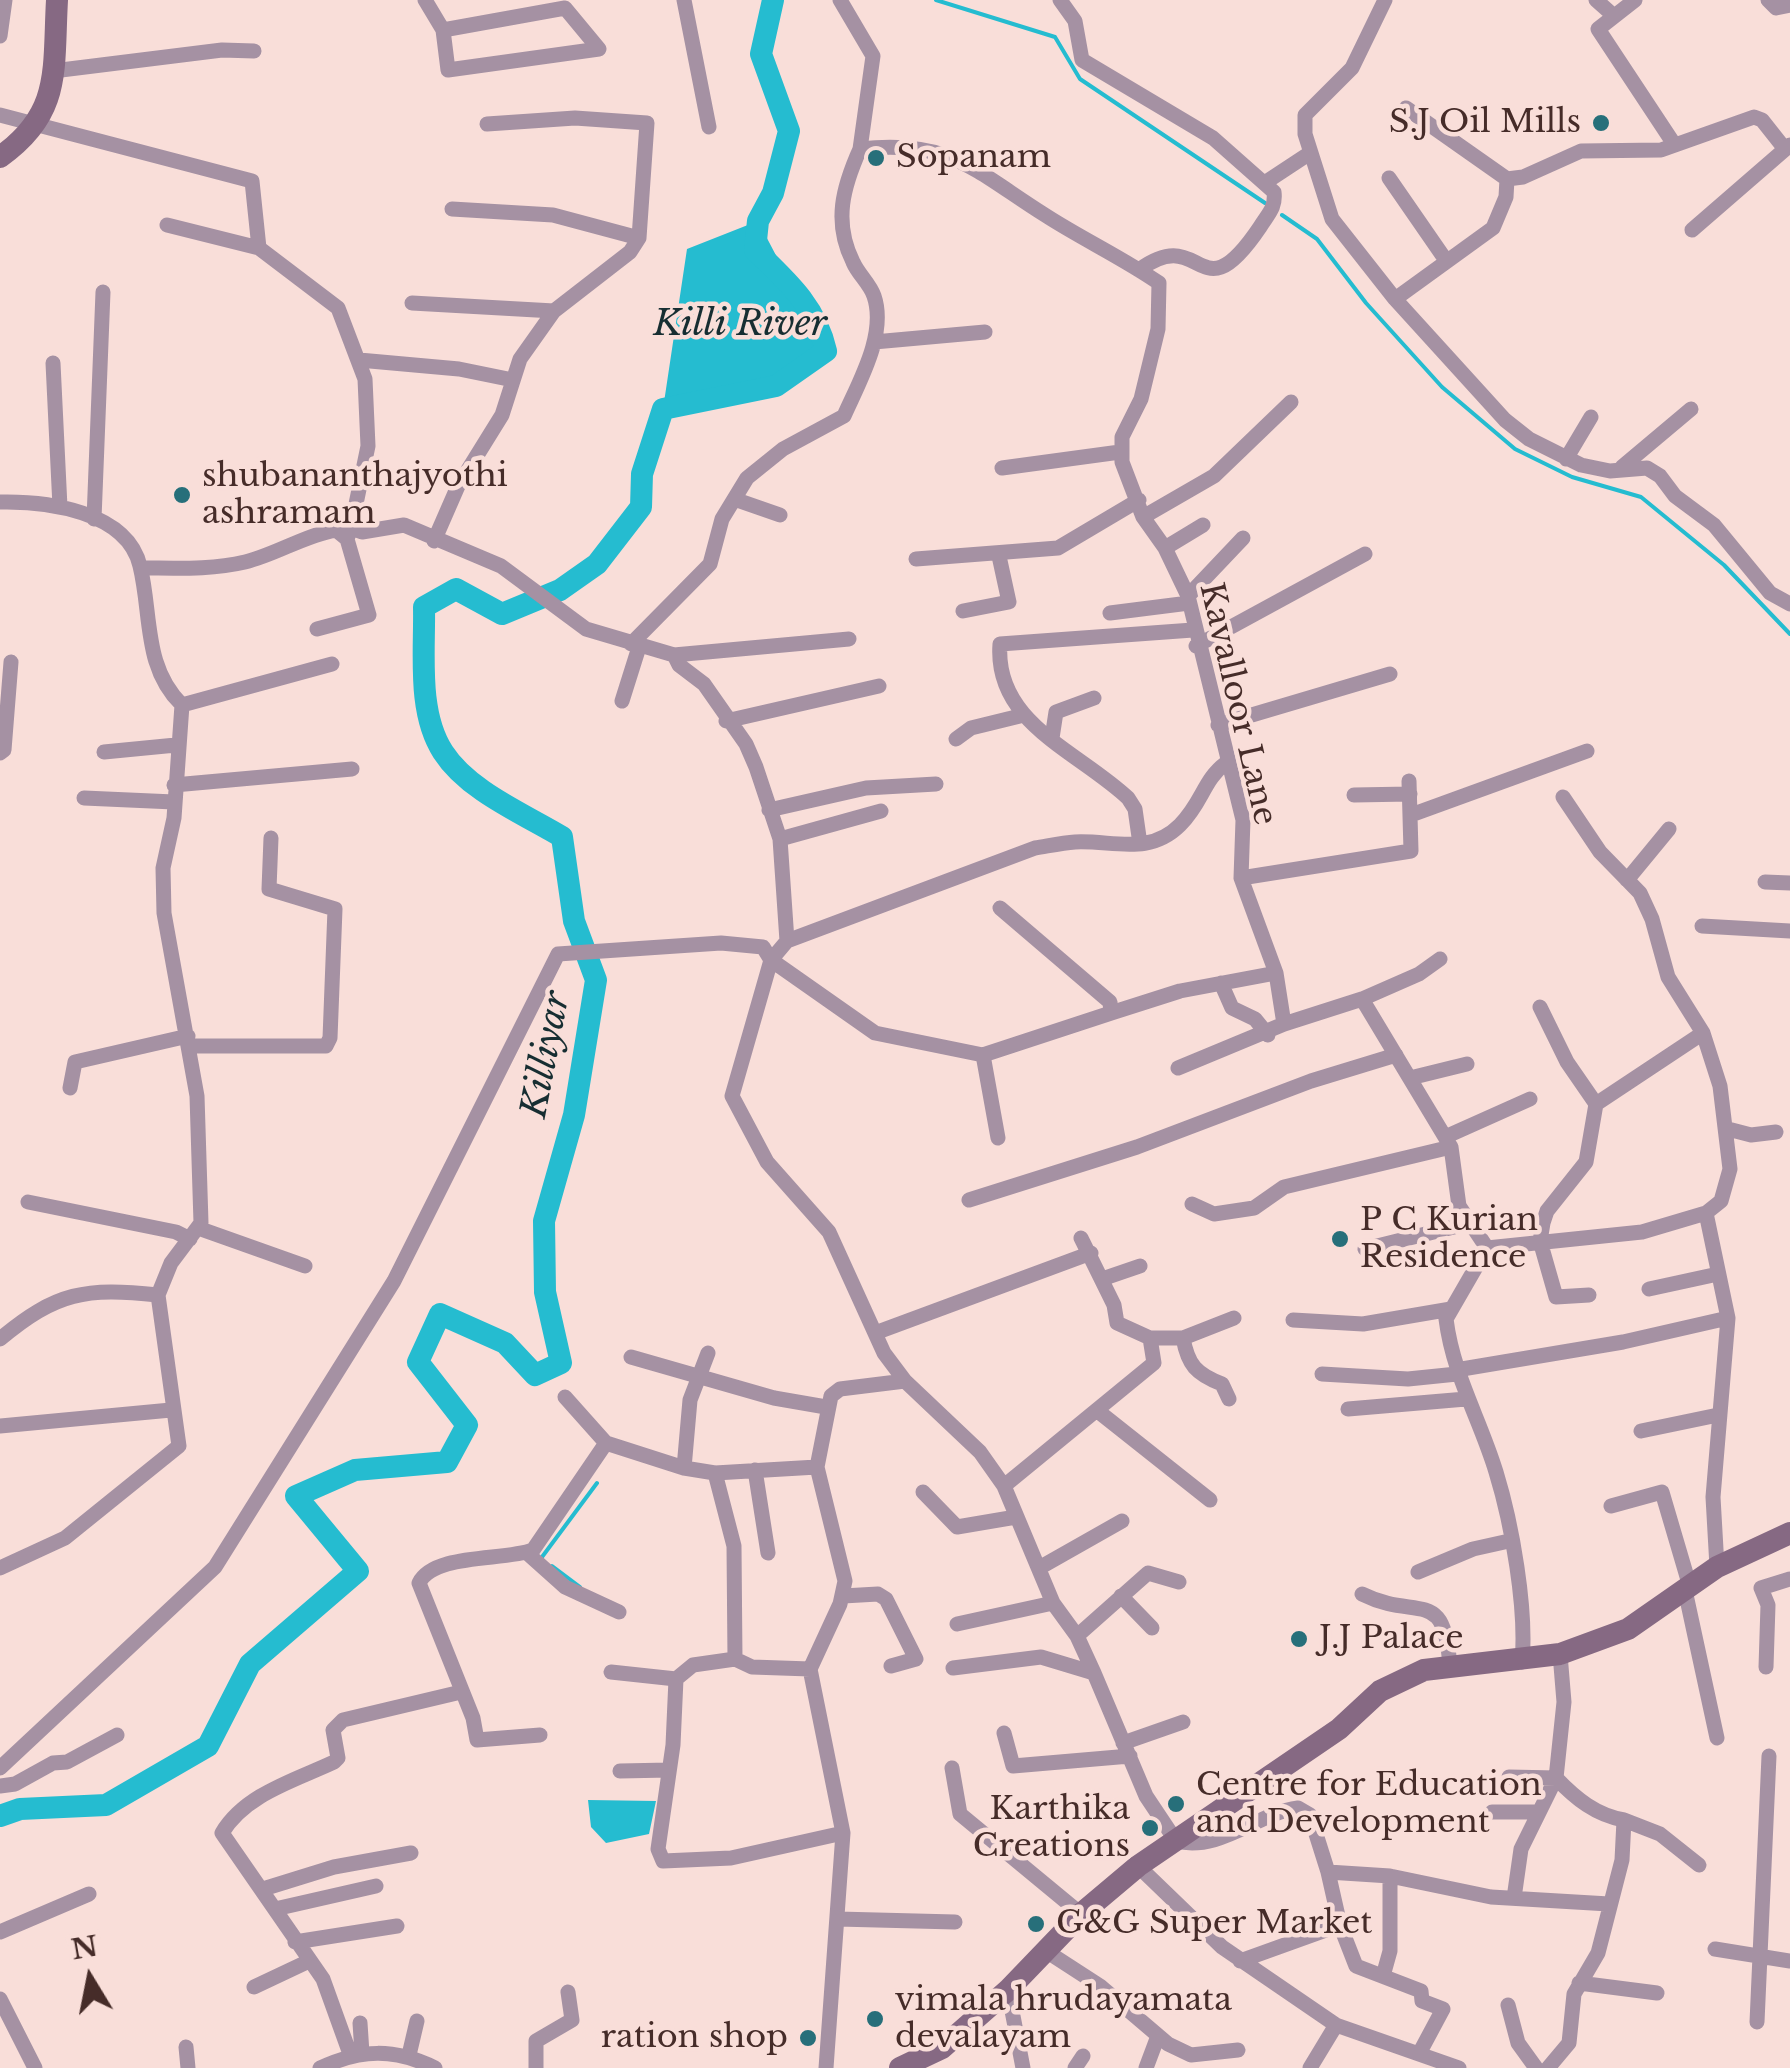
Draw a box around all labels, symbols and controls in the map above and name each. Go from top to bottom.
place label: S.J Oil Mills [1389,104,1581,142]
marker: S.J Oil Mills [1590,112,1612,134]
place label: Sopanam [896,139,1051,177]
marker: Sopanam [865,147,887,169]
water label: Killi River [653,304,827,346]
place label: shubananthajyothi ashramam [202,458,508,533]
marker: shubananthajyothi ashramam [171,484,193,506]
street label: Kavalloor Lane [1190,579,1284,829]
water label: Killiyar [514,988,580,1122]
place label: P C Kurian Residence [1360,1202,1538,1277]
marker: P C Kurian Residence [1329,1228,1351,1250]
place label: J.J Palace [1319,1620,1464,1658]
marker: J.J Palace [1288,1628,1310,1650]
place label: Centre for Education and Development [1196,1767,1542,1842]
place label: Karthika Creations [973,1791,1130,1866]
marker: Centre for Education and Development [1165,1793,1187,1815]
marker: Karthika Creations [1139,1817,1161,1839]
place label: G&G Super Market [1056,1905,1372,1943]
marker: G&G Super Market [1025,1913,1047,1935]
north arrow [40,1928,140,2028]
text: N [69,1928,101,1967]
place label: vimala hrudayamata devalayam [895,1982,1232,2057]
marker: vimala hrudayamata devalayam [864,2008,886,2030]
place label: ration shop [601,2019,788,2057]
marker: ration shop [797,2027,819,2049]

